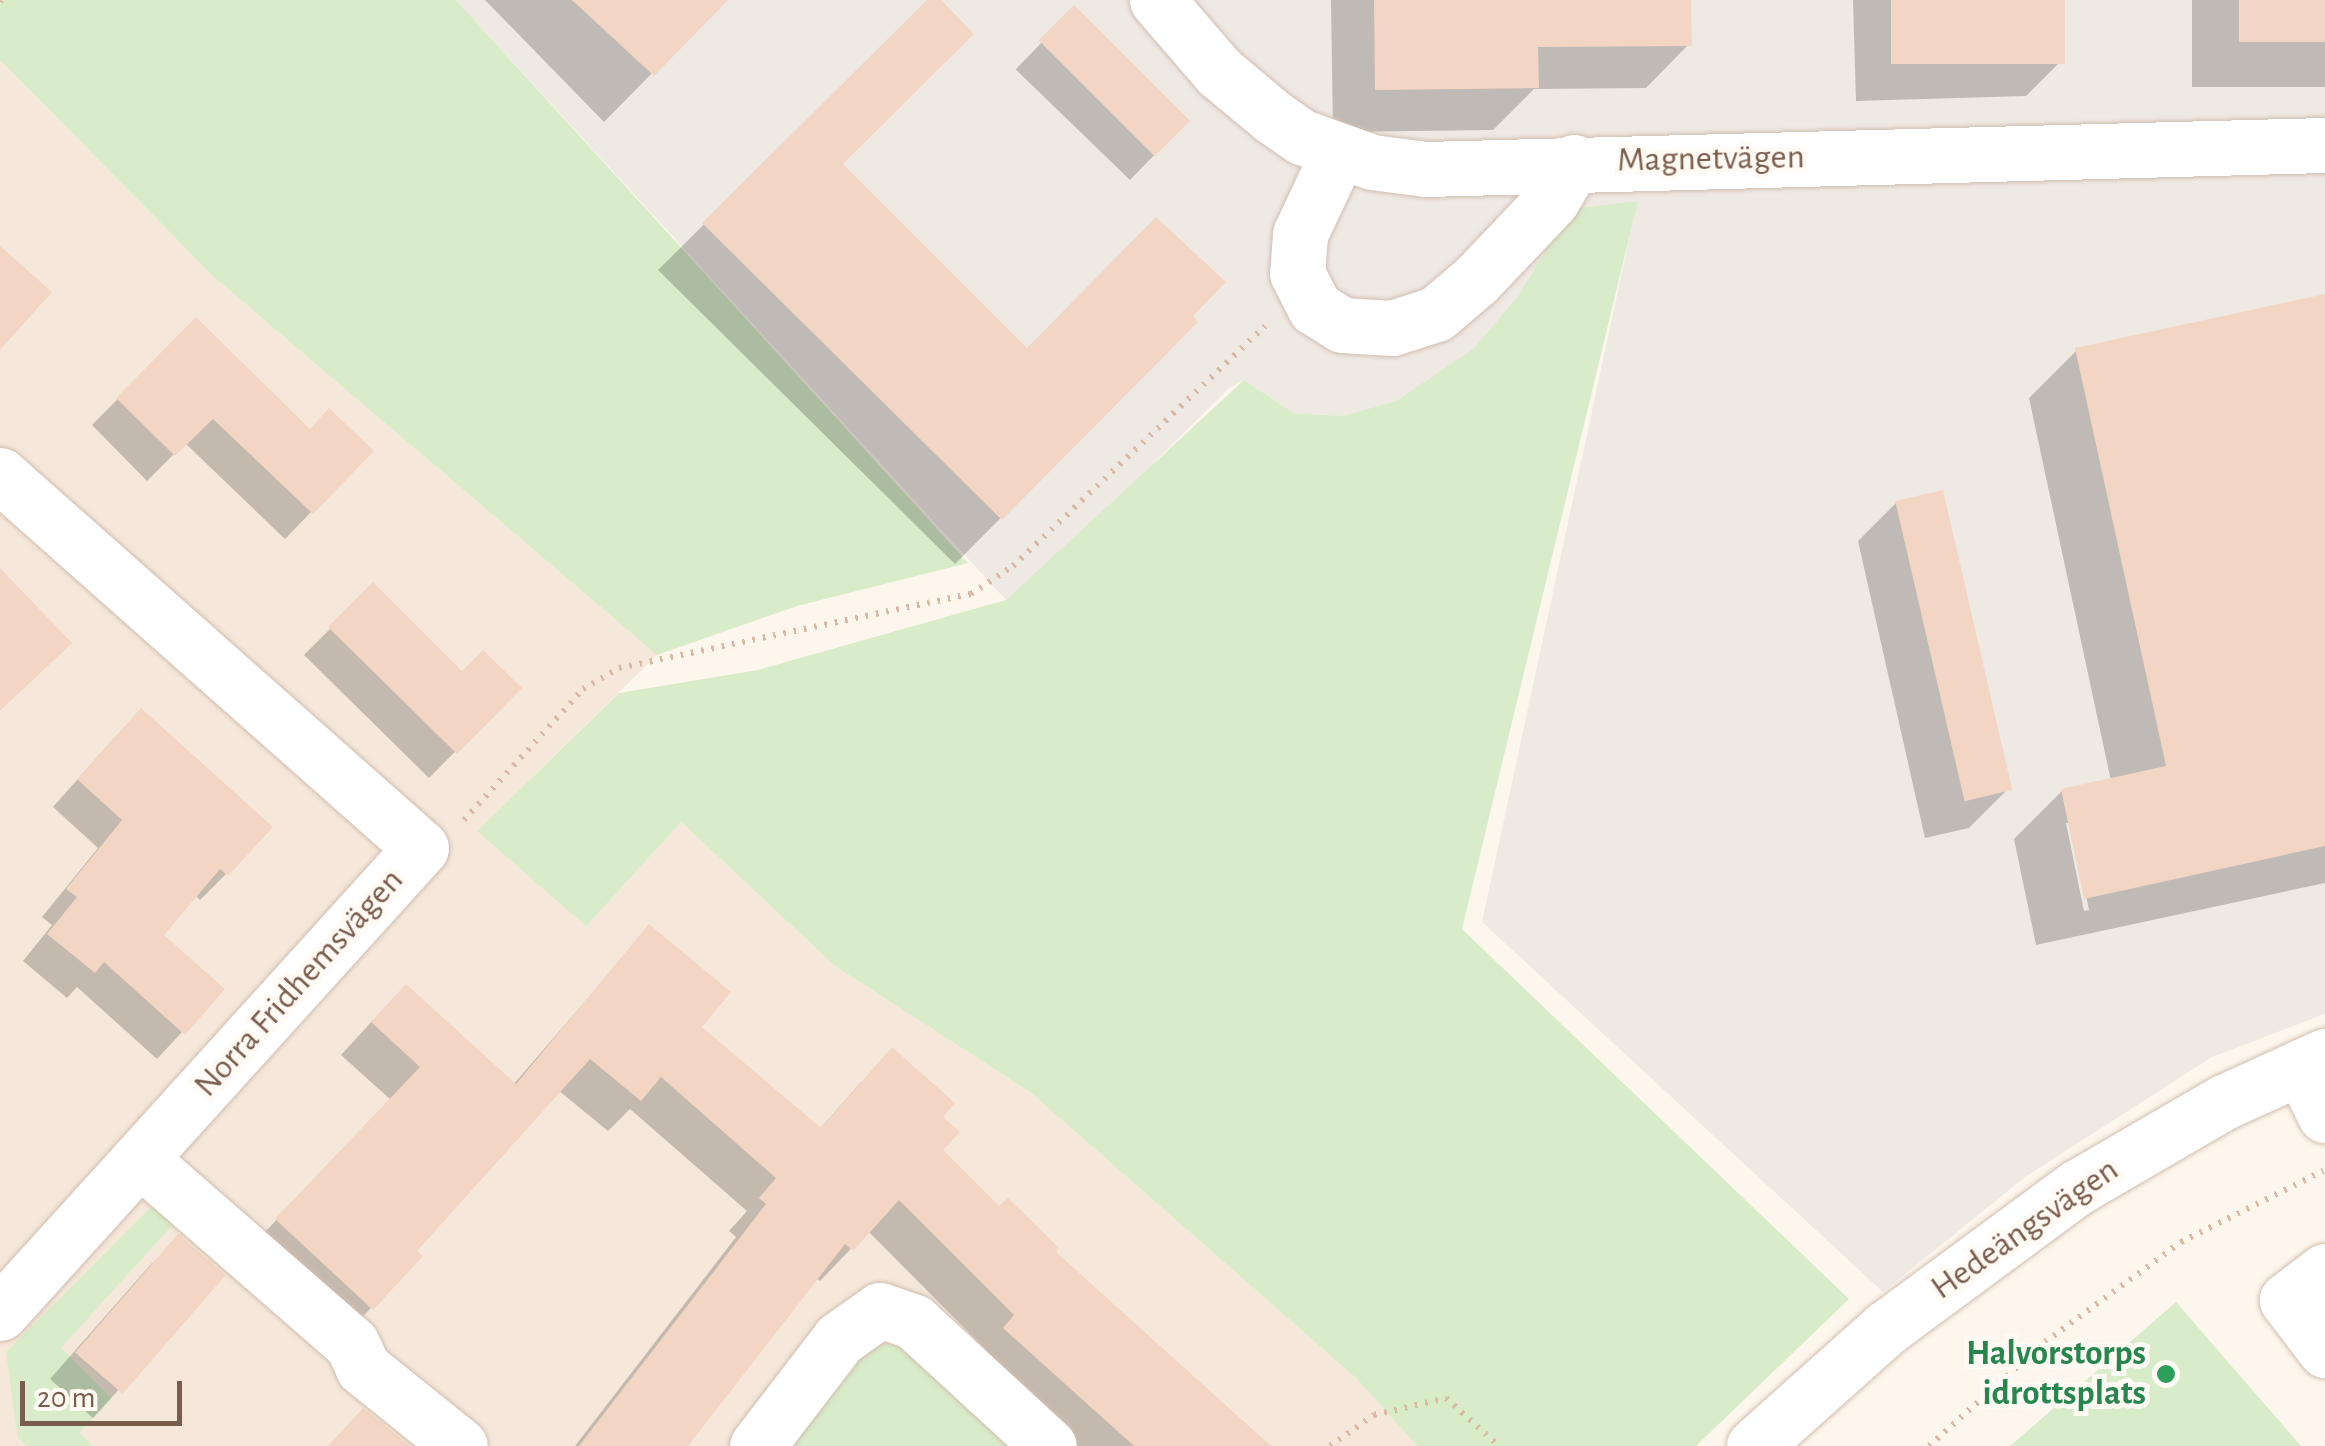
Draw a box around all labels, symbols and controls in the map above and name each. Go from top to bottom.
street label: Magnetvägen [1617,136,1805,182]
street label: Norra Fridhemsvägen [185,860,413,1106]
street label: Hedeängsvägen [1923,1149,2127,1309]
place label: Halvorstorps idrottsplats [1966,1333,2146,1415]
scale bar [25,1361,188,1423]
marker: Halvorstorps idrottsplats [2155,1363,2177,1385]
text: 20 m [37,1383,95,1413]

